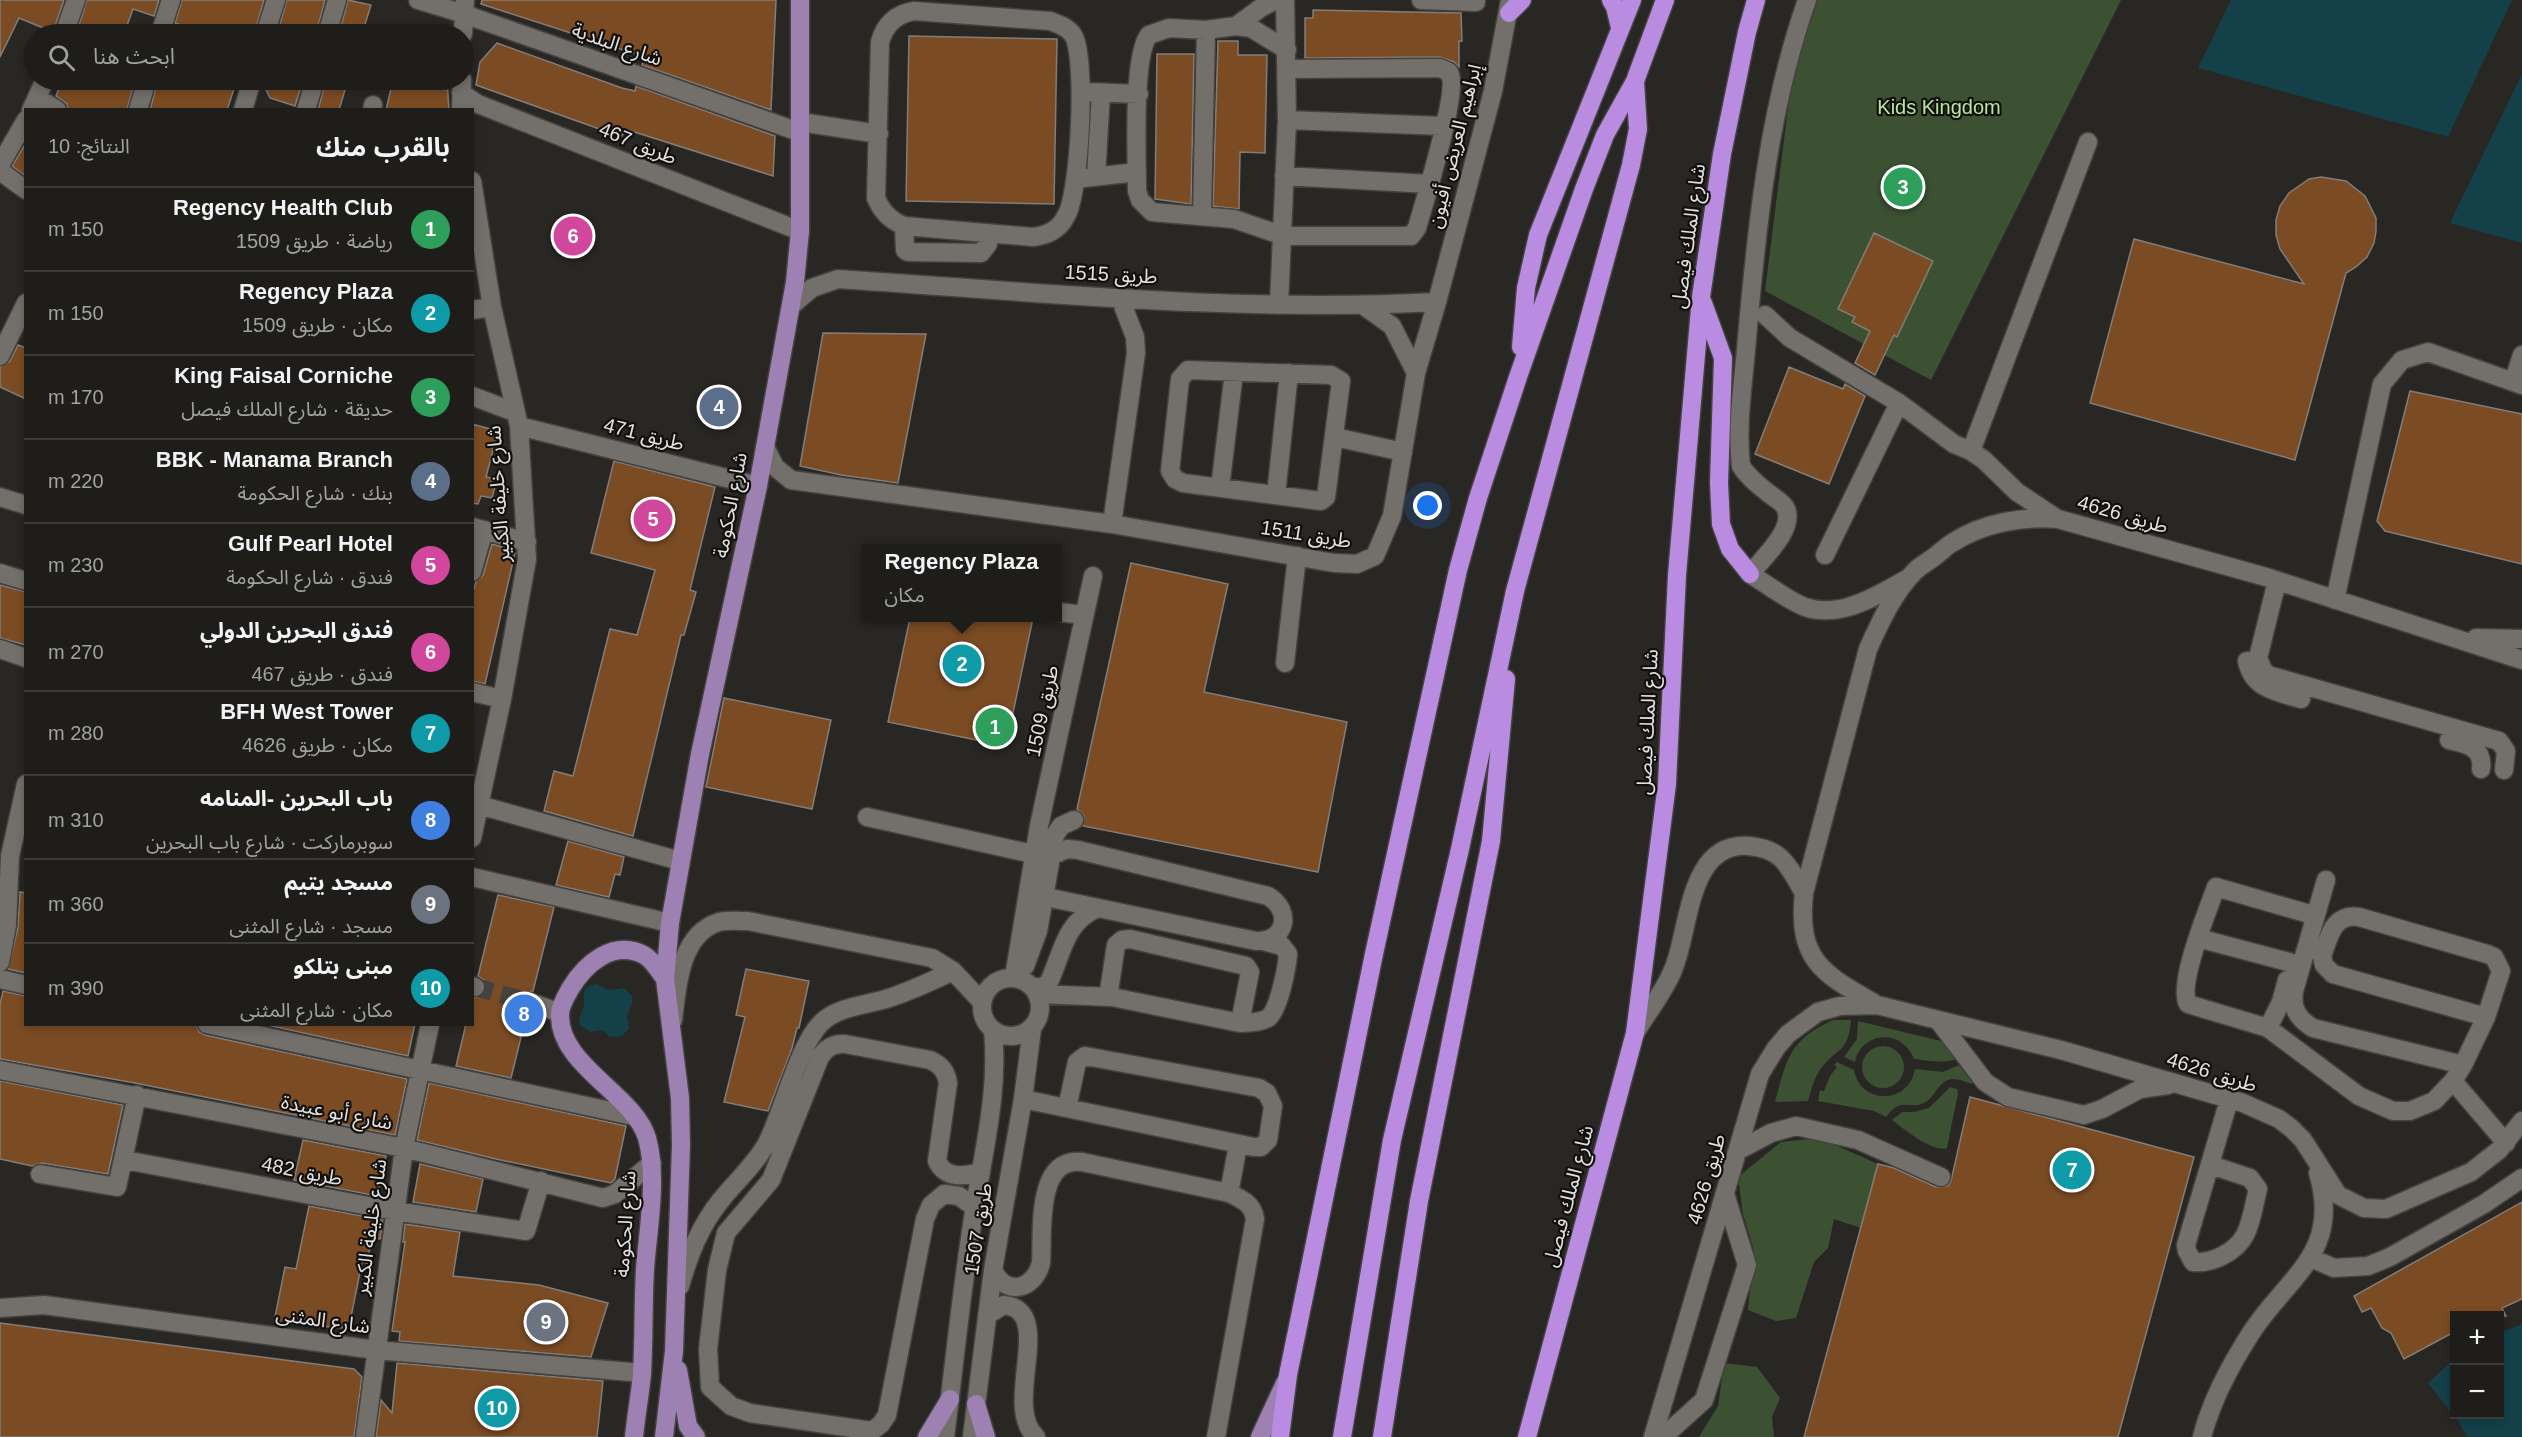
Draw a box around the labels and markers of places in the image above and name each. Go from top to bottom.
pin: 3 [1884,164,1922,210]
pin: 6 [554,214,592,258]
pin: 4 [700,384,738,430]
pin: 5 [634,496,672,542]
pin: 2 [942,642,982,686]
pin: 1 [976,704,1014,750]
pin: 8 [504,992,544,1036]
pin: 7 [2052,1148,2092,1192]
pin: 9 [526,1300,566,1344]
pin: 10 [478,1386,516,1430]

